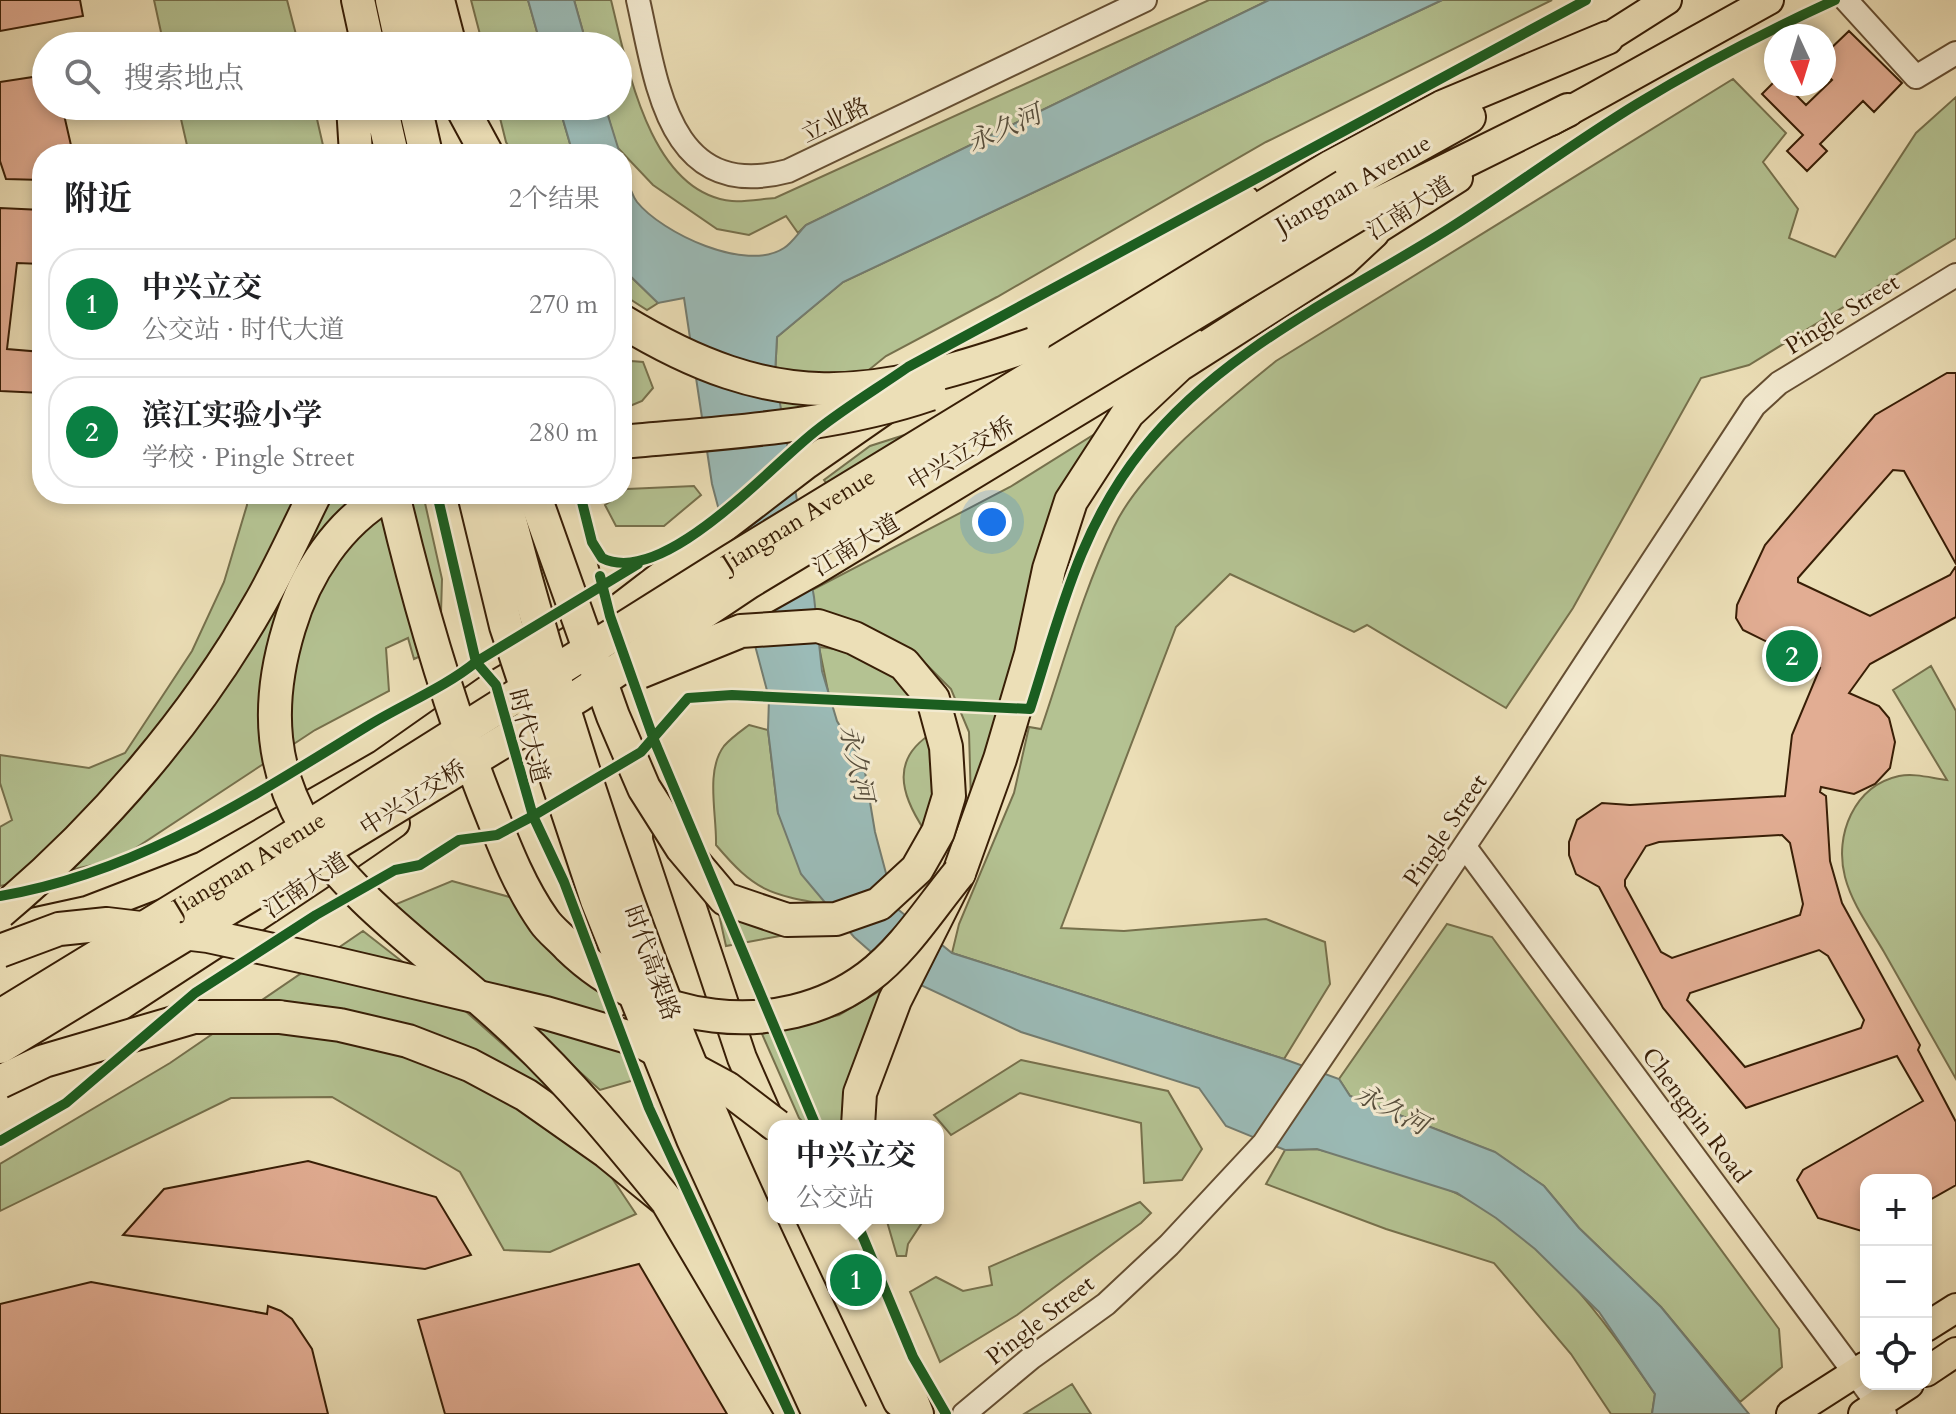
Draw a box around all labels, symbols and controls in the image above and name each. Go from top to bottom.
north arrow [1764,24,1836,96]
search box [32,32,632,120]
icon: search [60,54,104,98]
text: 搜索地点 [124,58,244,99]
street label: 立业路 [796,90,875,151]
water label: 永久河 [961,95,1051,160]
street label: Jiangnan Avenue [1267,127,1437,244]
street label: 江南大道 [1361,169,1460,248]
text: 附近 [64,176,132,222]
text: 2个结果 [509,181,600,216]
street label: Pingle Street [1779,266,1906,363]
text: 中兴立交 [142,267,262,308]
text: 1 [85,287,99,322]
text: 270 m [529,287,598,322]
text: 公交站 · 时代大道 [142,312,345,347]
text: 滨江实验小学 [142,395,322,436]
street label: 中兴立交桥 [901,409,1021,499]
text: 2 [85,415,99,450]
text: 280 m [529,415,598,450]
text: 学校 · Pingle Street [142,440,355,475]
street label: Jiangnan Avenue [713,461,881,581]
your location [972,502,1012,542]
street label: 江南大道 [807,507,906,584]
pin: 2 [1766,626,1818,686]
street label: 时代大道 [500,685,557,787]
water label: 永久河 [831,721,883,809]
street label: 中兴立交桥 [354,753,473,844]
street label: Pingle Street [1396,767,1495,893]
street label: Jiangnan Avenue [164,804,332,925]
street label: 江南大道 [257,845,355,926]
street label: 时代高架路 [616,901,688,1025]
street label: Chengpin Road [1634,1041,1758,1190]
water label: 永久河 [1349,1076,1438,1145]
popup [768,1120,944,1224]
text: 中兴立交 [796,1135,916,1176]
map controls [1860,1174,1932,1390]
button: + [1860,1174,1932,1246]
text: 公交站 [796,1180,874,1215]
button: − [1860,1246,1932,1318]
pin: 1 [830,1250,882,1310]
street label: Pingle Street [979,1267,1102,1373]
button: locate [1860,1318,1932,1390]

